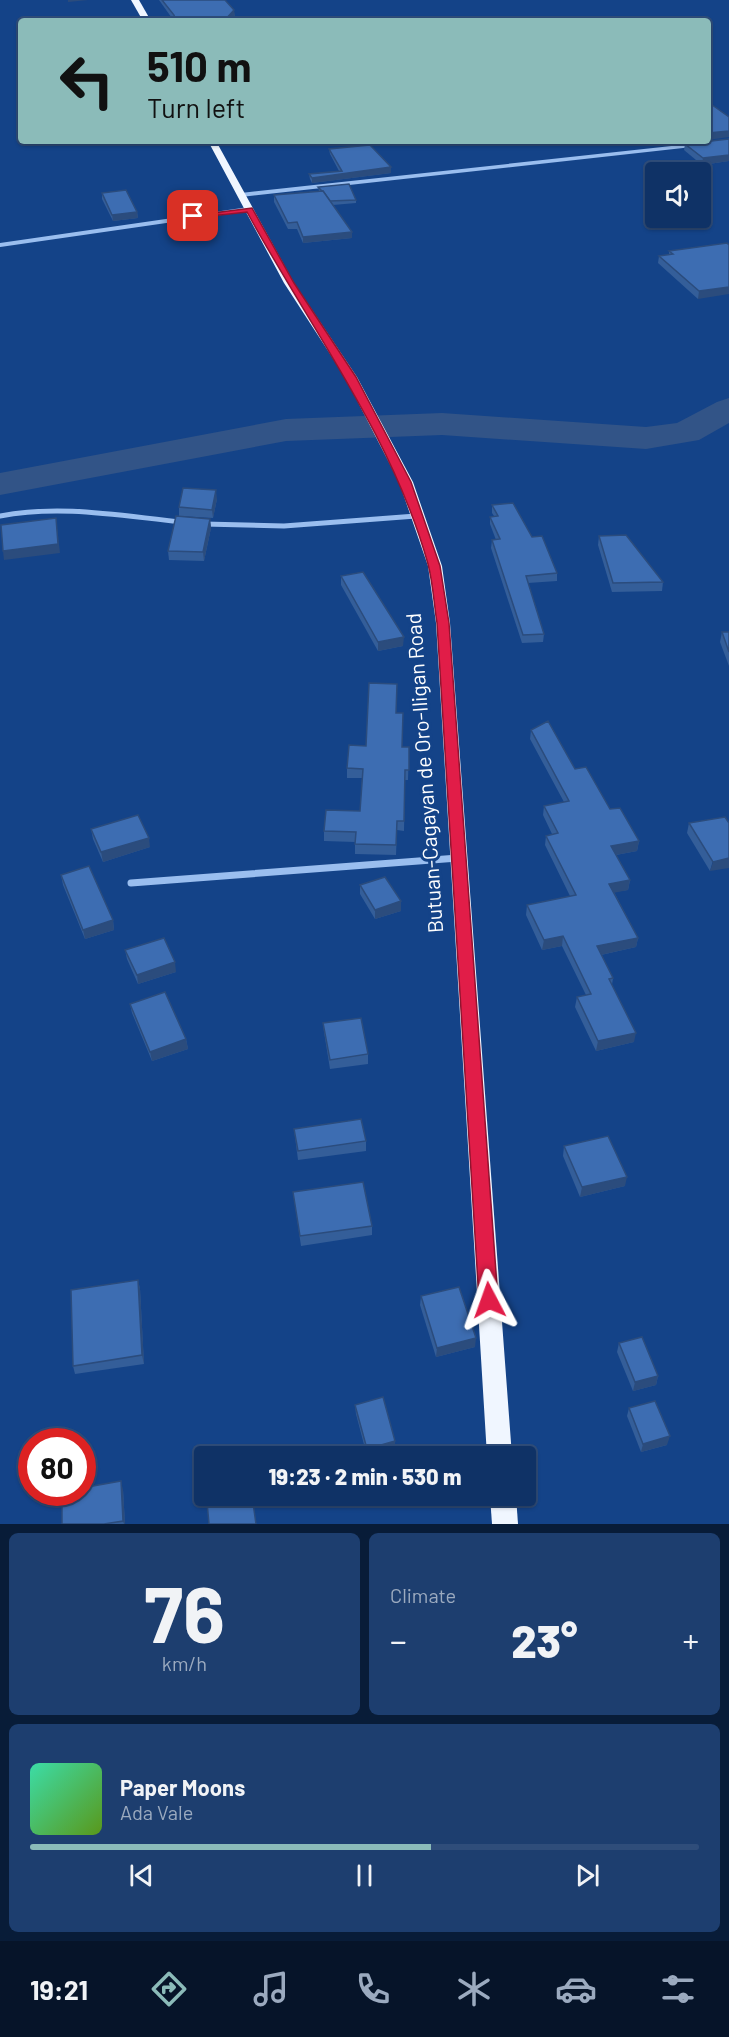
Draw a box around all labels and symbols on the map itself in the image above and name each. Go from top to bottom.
pin [167,190,218,241]
street label: Butuan-Cagayan de Oro-Iligan Road [400,612,447,934]
position arrow [457,1268,521,1332]
speed limit sign: 80 [18,1428,96,1506]

